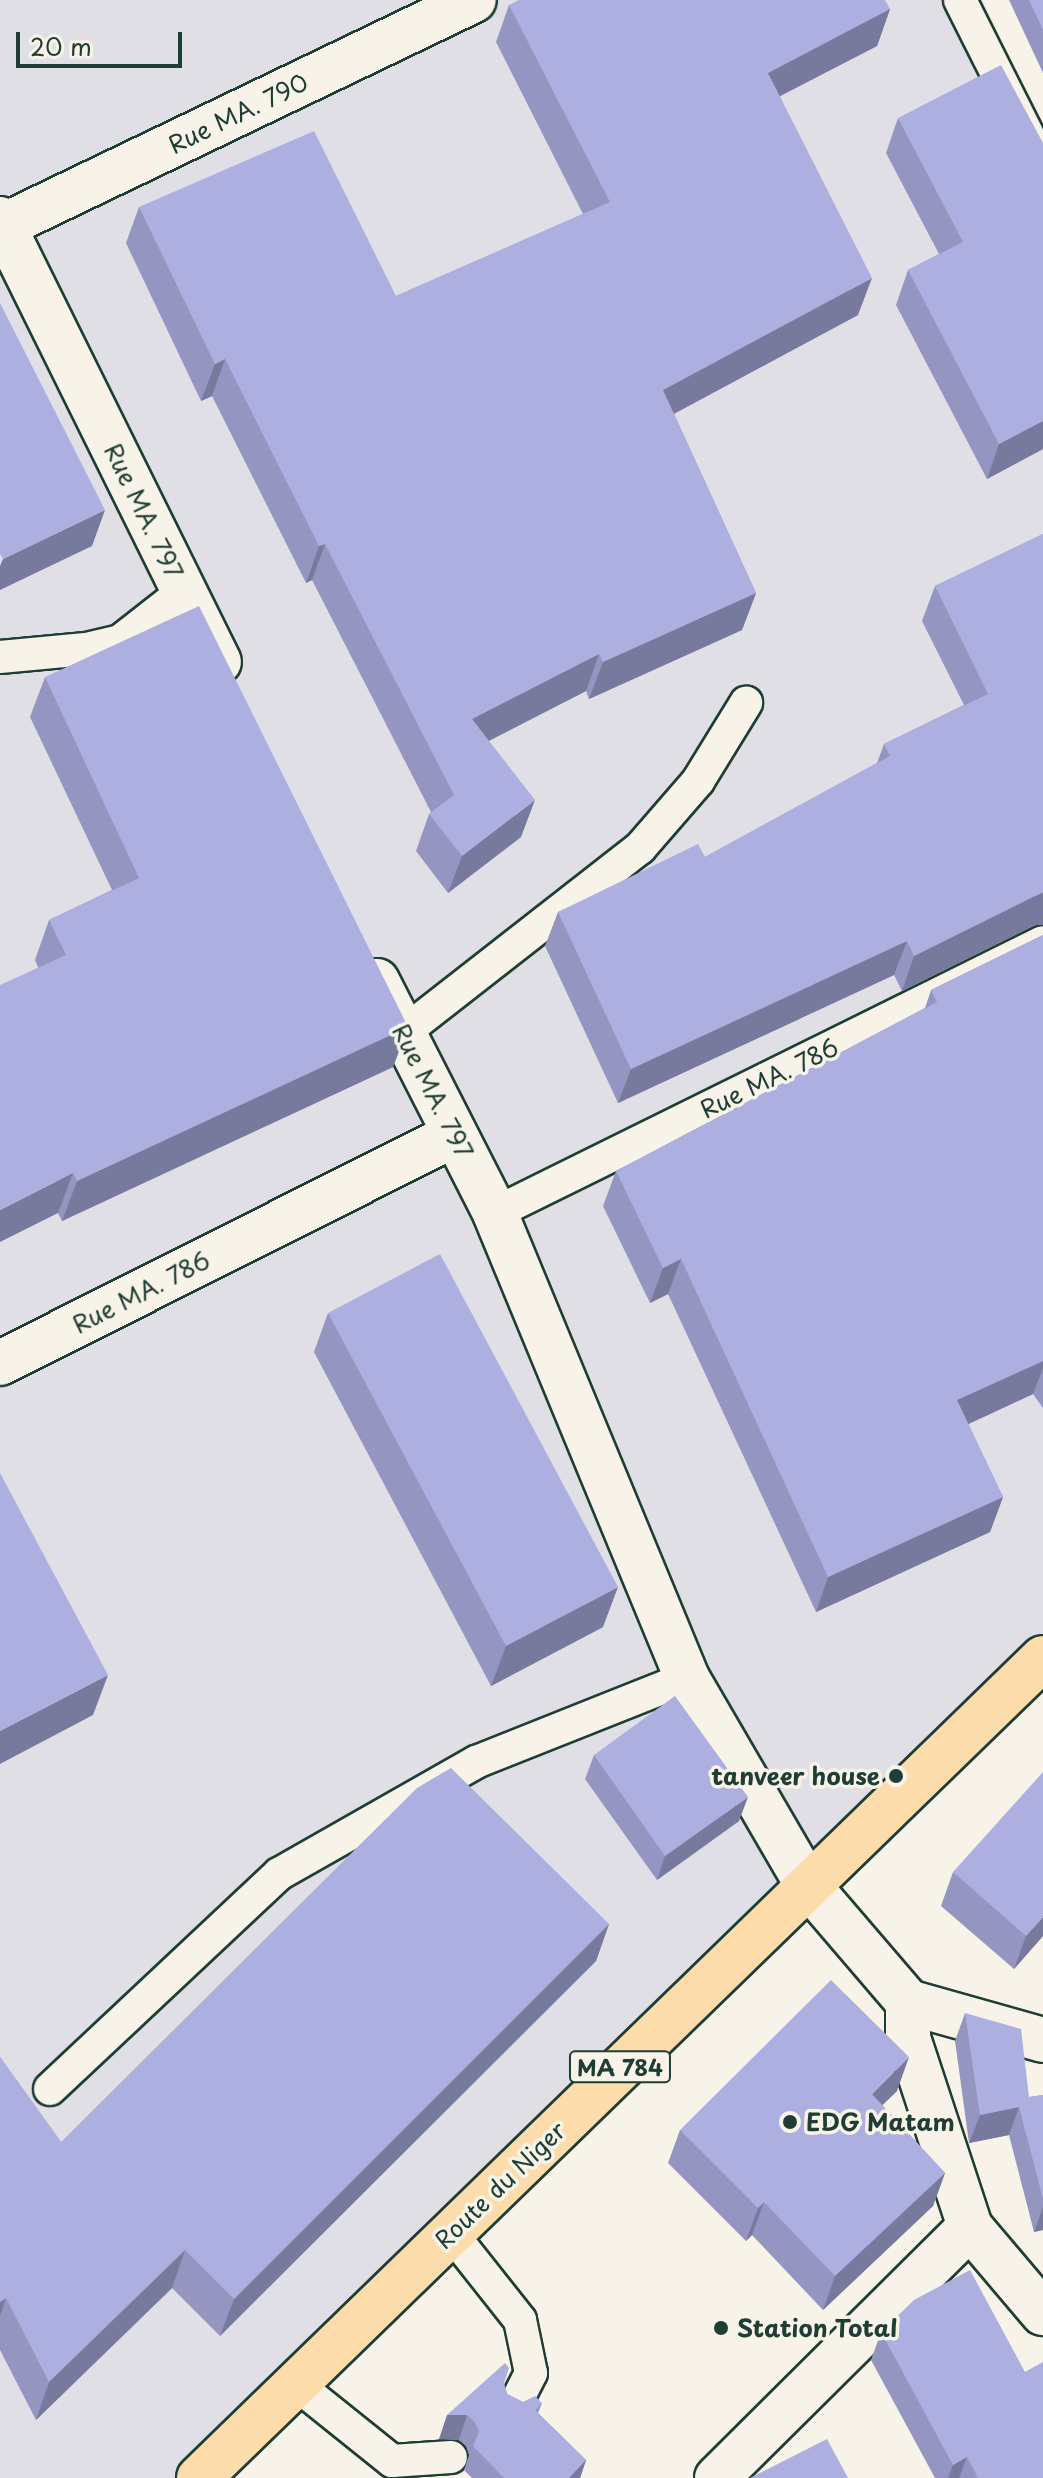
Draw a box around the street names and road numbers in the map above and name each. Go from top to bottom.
street label: Rue MA. 790 [164,67,312,159]
street label: Rue MA. 797 [99,439,189,583]
street label: Rue MA. 797 [387,1019,479,1163]
street label: Rue MA. 786 [695,1032,843,1124]
street label: Rue MA. 786 [67,1245,215,1339]
road number: MA 784 [568,2049,672,2085]
street label: Route du Niger [428,2115,572,2255]

